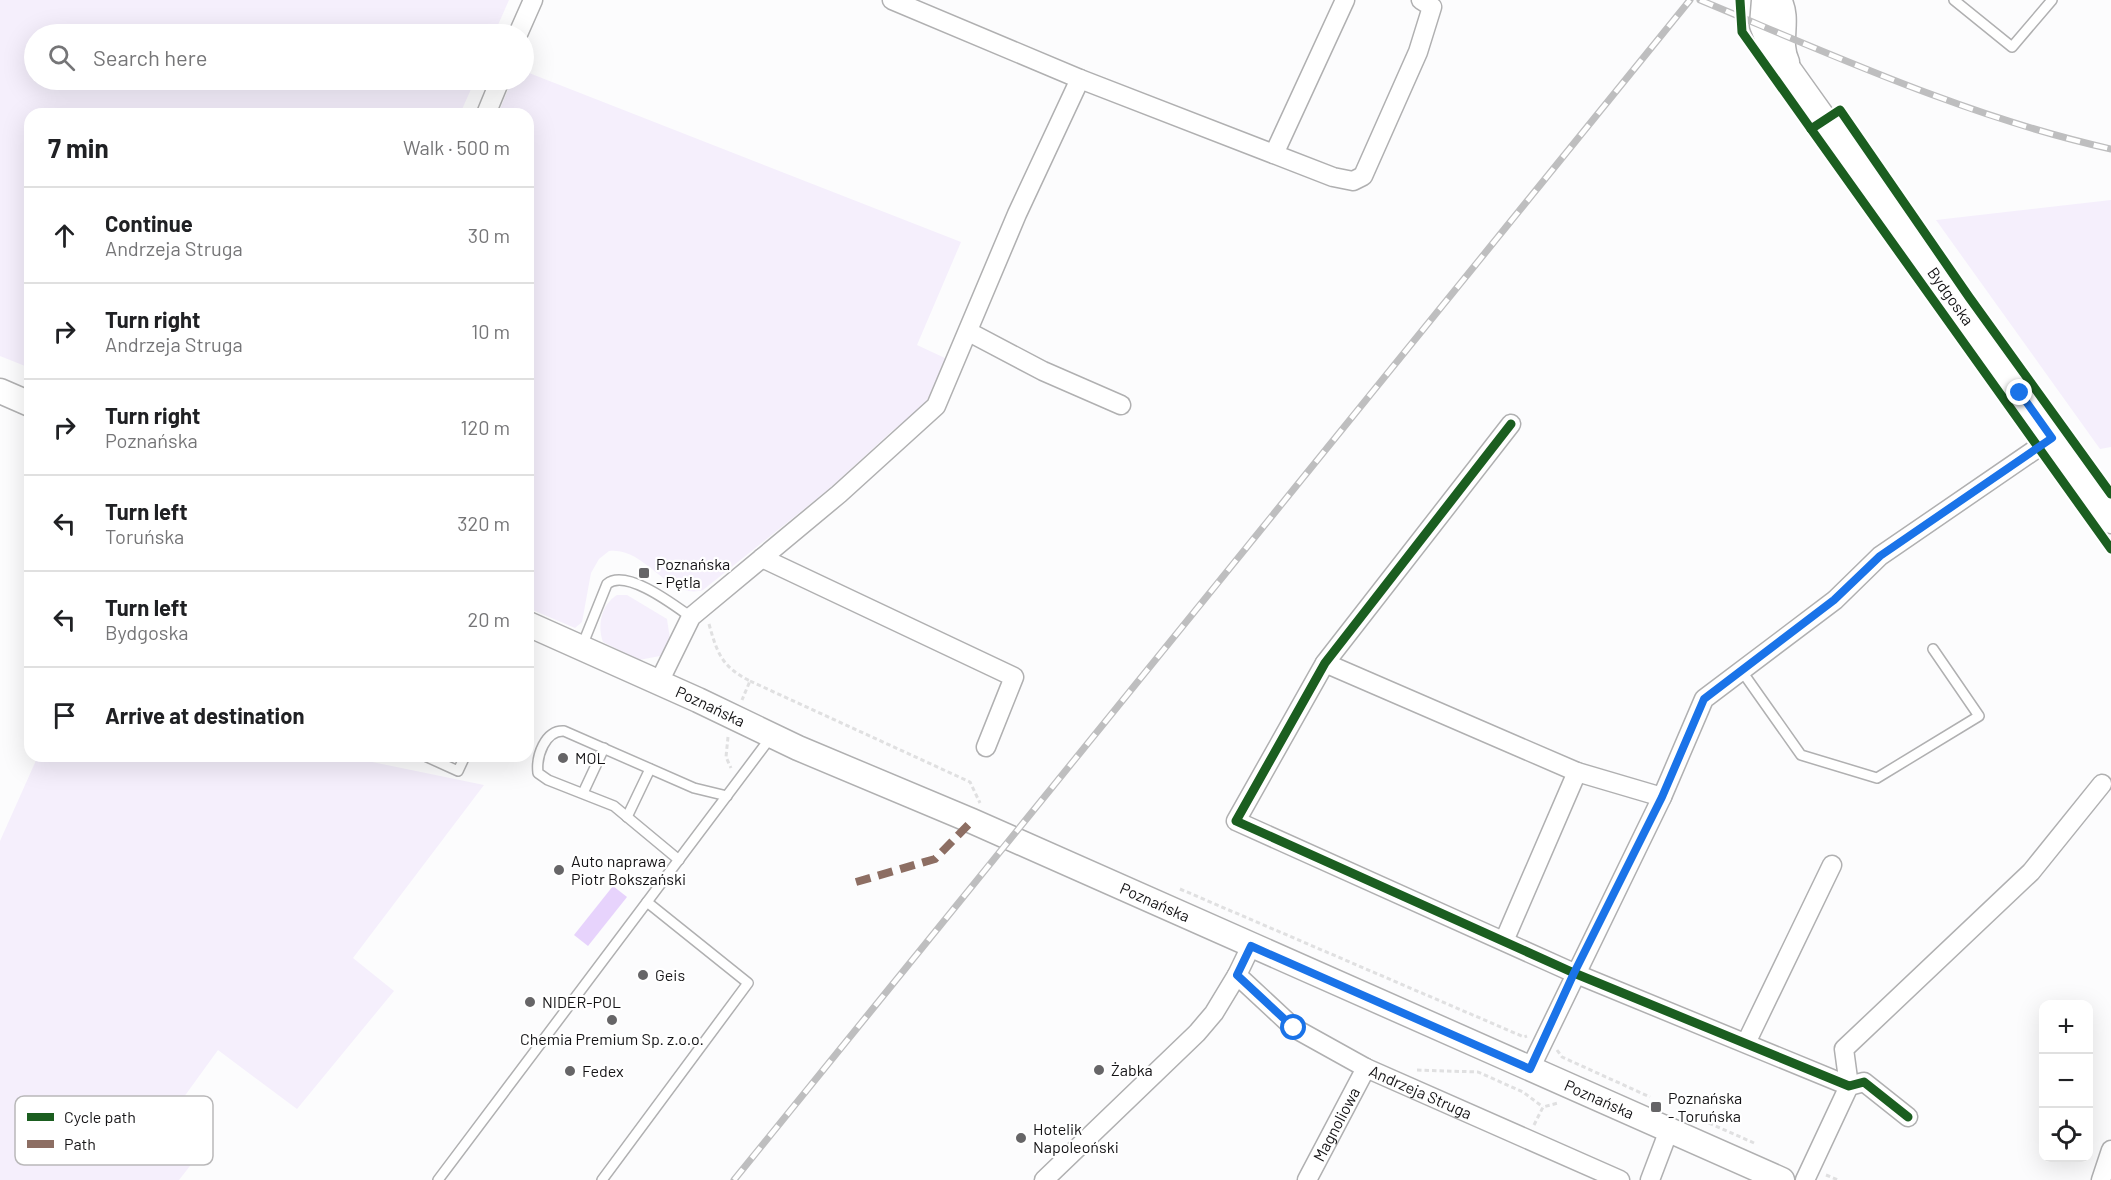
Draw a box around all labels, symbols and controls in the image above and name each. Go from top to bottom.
search box [24,24,534,90]
icon: search [45,41,78,74]
text: Search here [93,44,207,70]
text: 7 min [48,132,109,163]
text: Walk · 500 m [403,135,510,159]
text: Continue [105,210,193,236]
icon: ahead [48,219,81,252]
text: 30 m [468,223,510,247]
text: Andrzeja Struga [105,236,243,260]
street label: Bydgoska [1924,263,1978,329]
text: Turn right [105,306,200,332]
icon: right [48,315,81,348]
text: 10 m [471,319,510,343]
text: Andrzeja Struga [105,332,243,356]
route end [2006,379,2032,405]
text: Turn right [105,402,200,428]
icon: right [48,411,81,444]
text: 120 m [460,415,510,439]
text: Poznańska [105,428,198,452]
text: Turn left [105,498,188,524]
icon: left [48,507,81,540]
text: 320 m [457,511,510,535]
text: Toruńska [105,524,184,548]
place label: Poznańska - Pętla [656,554,730,591]
marker: Poznańska - Pętla [637,566,651,580]
text: Turn left [105,594,188,620]
icon: left [48,603,81,636]
text: 20 m [467,607,510,631]
text: Bydgoska [105,620,188,644]
street label: Poznańska [673,681,748,730]
icon: arrive [48,699,81,732]
text: Arrive at destination [105,702,304,728]
place label: MOL [575,748,605,767]
marker: MOL [556,751,570,765]
place label: Auto naprawa Piotr Bokszański [571,851,686,888]
marker: Auto naprawa Piotr Bokszański [552,863,566,877]
street label: Poznańska [1117,878,1193,925]
place label: Geis [655,965,685,984]
marker: Geis [636,968,650,982]
place label: NIDER-POL [542,992,621,1011]
marker: NIDER-POL [523,995,537,1009]
map controls [2039,1000,2093,1162]
button: + [2039,1000,2093,1054]
marker: Chemia Premium Sp. z.o.o. [605,1013,619,1027]
route start [1280,1014,1306,1040]
place label: Chemia Premium Sp. z.o.o. [520,1029,704,1048]
button: − [2039,1054,2093,1108]
place label: Żabka [1111,1060,1153,1079]
place label: Fedex [582,1061,624,1080]
street label: Andrzeja Struga [1366,1061,1475,1123]
marker: Żabka [1092,1063,1106,1077]
marker: Fedex [563,1064,577,1078]
street label: Poznańska [1562,1075,1637,1122]
street label: Magnoliowa [1309,1084,1363,1164]
place label: Poznańska - Toruńska [1668,1088,1742,1125]
legend [15,1096,213,1165]
marker: Poznańska - Toruńska [1649,1100,1663,1114]
text: Cycle path [64,1107,136,1126]
button: locate [2039,1108,2093,1162]
place label: Hotelik Napoleoński [1033,1119,1119,1156]
marker: Hotelik Napoleoński [1014,1131,1028,1145]
text: Path [64,1134,96,1153]

